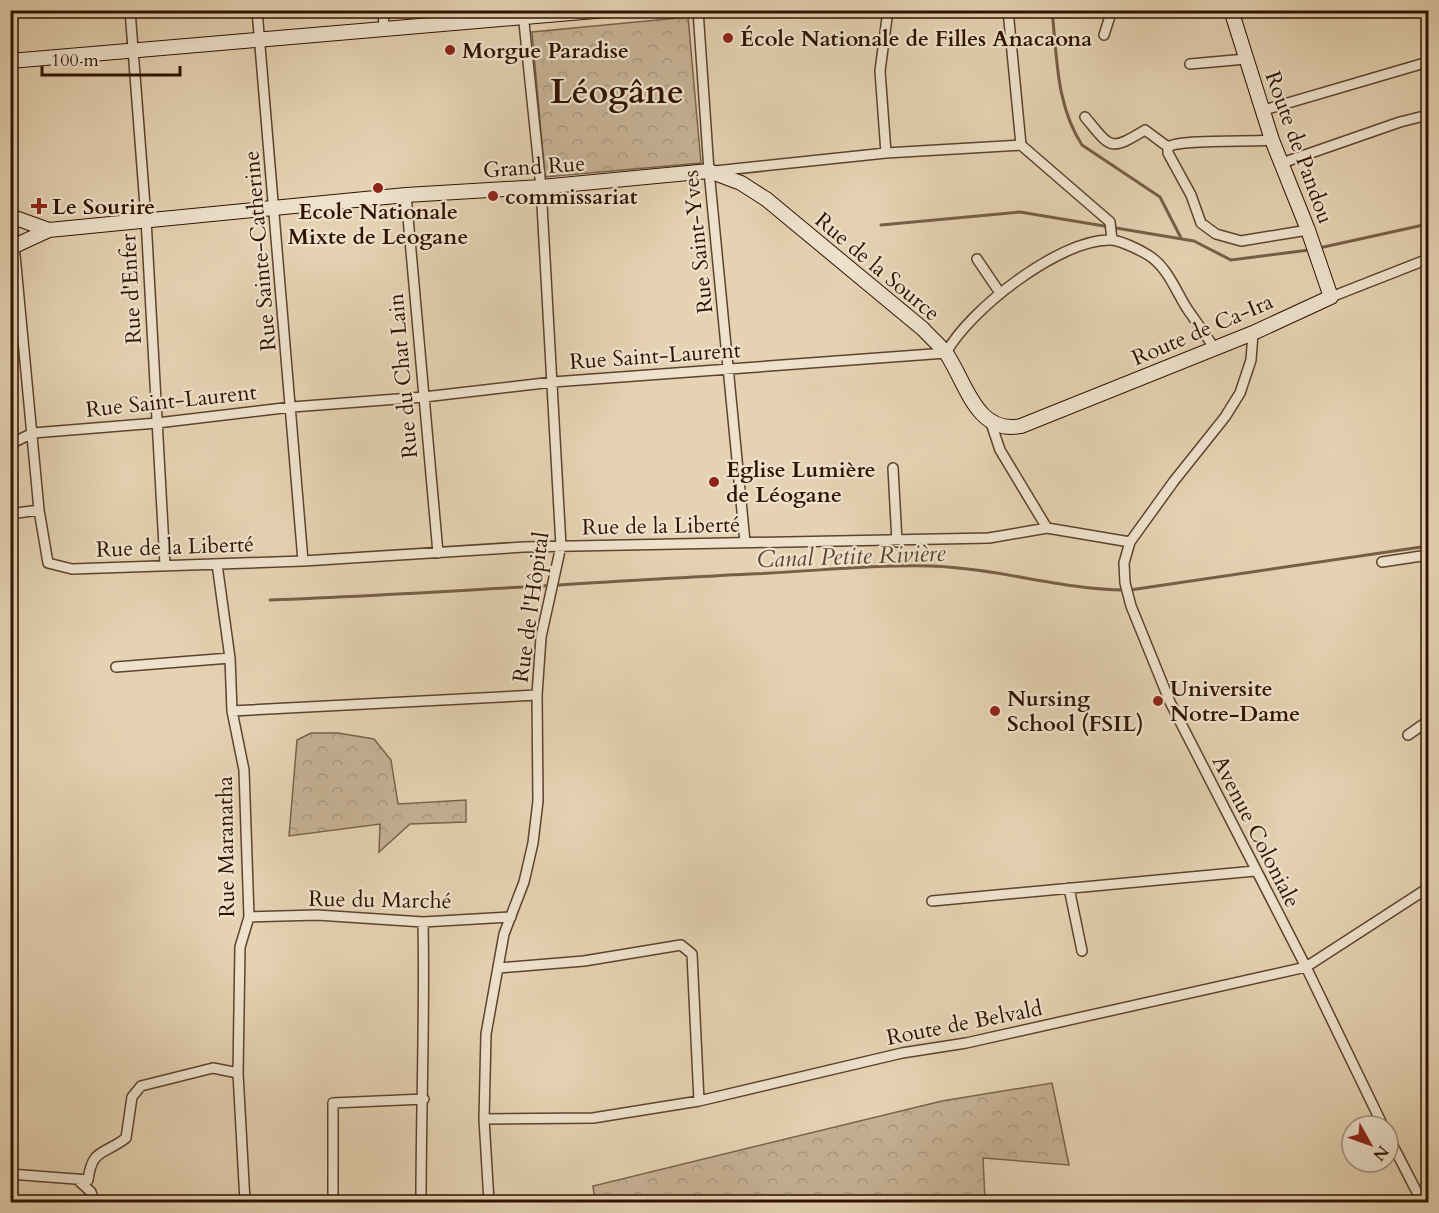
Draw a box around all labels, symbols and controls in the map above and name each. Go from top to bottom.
place label: École Nationale de Filles Anacaona [740,24,1092,54]
marker: École Nationale de Filles Anacaona [721,31,735,45]
place label: Morgue Paradise [462,36,629,66]
scale bar [42,39,180,77]
marker: Morgue Paradise [443,43,457,57]
text: 100 m [51,48,99,73]
street label: Route de Pandou [1258,67,1341,228]
district label: Léogâne [550,69,684,115]
street label: Grand Rue [482,148,586,186]
street label: Rue Sainte-Catherine [236,149,284,352]
street label: Rue Saint-Yves [676,169,720,315]
marker: Ecole Nationale Mixte de Leogane [371,181,385,195]
place label: commissariat [505,182,638,212]
marker: commissariat [486,189,500,203]
place label: Le Sourire [52,192,155,222]
marker: Le Sourire [30,197,48,215]
place label: Ecole Nationale Mixte de Leogane [288,197,468,252]
street label: Rue de la Source [808,205,946,328]
street label: Rue d'Enfer [113,232,149,345]
street label: Route de Ca-Ira [1127,286,1278,373]
street label: Rue du Chat Lain [381,292,425,460]
street label: Rue Saint-Laurent [568,335,742,377]
street label: Rue Saint-Laurent [84,377,258,425]
place label: Eglise Lumière de Léogane [726,455,876,510]
marker: Eglise Lumière de Léogane [707,475,721,489]
street label: Rue de la Liberté [582,510,740,542]
street label: Rue de la Liberté [96,529,255,565]
street label: Rue de l'Hôpital [506,530,556,684]
water label: Canal Petite Rivière [756,537,947,576]
place label: Universite Notre-Dame [1170,674,1300,729]
place label: Nursing School (FSIL) [1007,684,1144,739]
marker: Universite Notre-Dame [1151,694,1165,708]
marker: Nursing School (FSIL) [988,704,1002,718]
street label: Avenue Coloniale [1205,750,1307,913]
street label: Rue Maranatha [210,775,242,918]
street label: Rue du Marché [308,884,452,916]
street label: Route de Belvald [884,993,1045,1053]
north arrow [1340,1114,1400,1174]
text: N [1368,1141,1394,1165]

